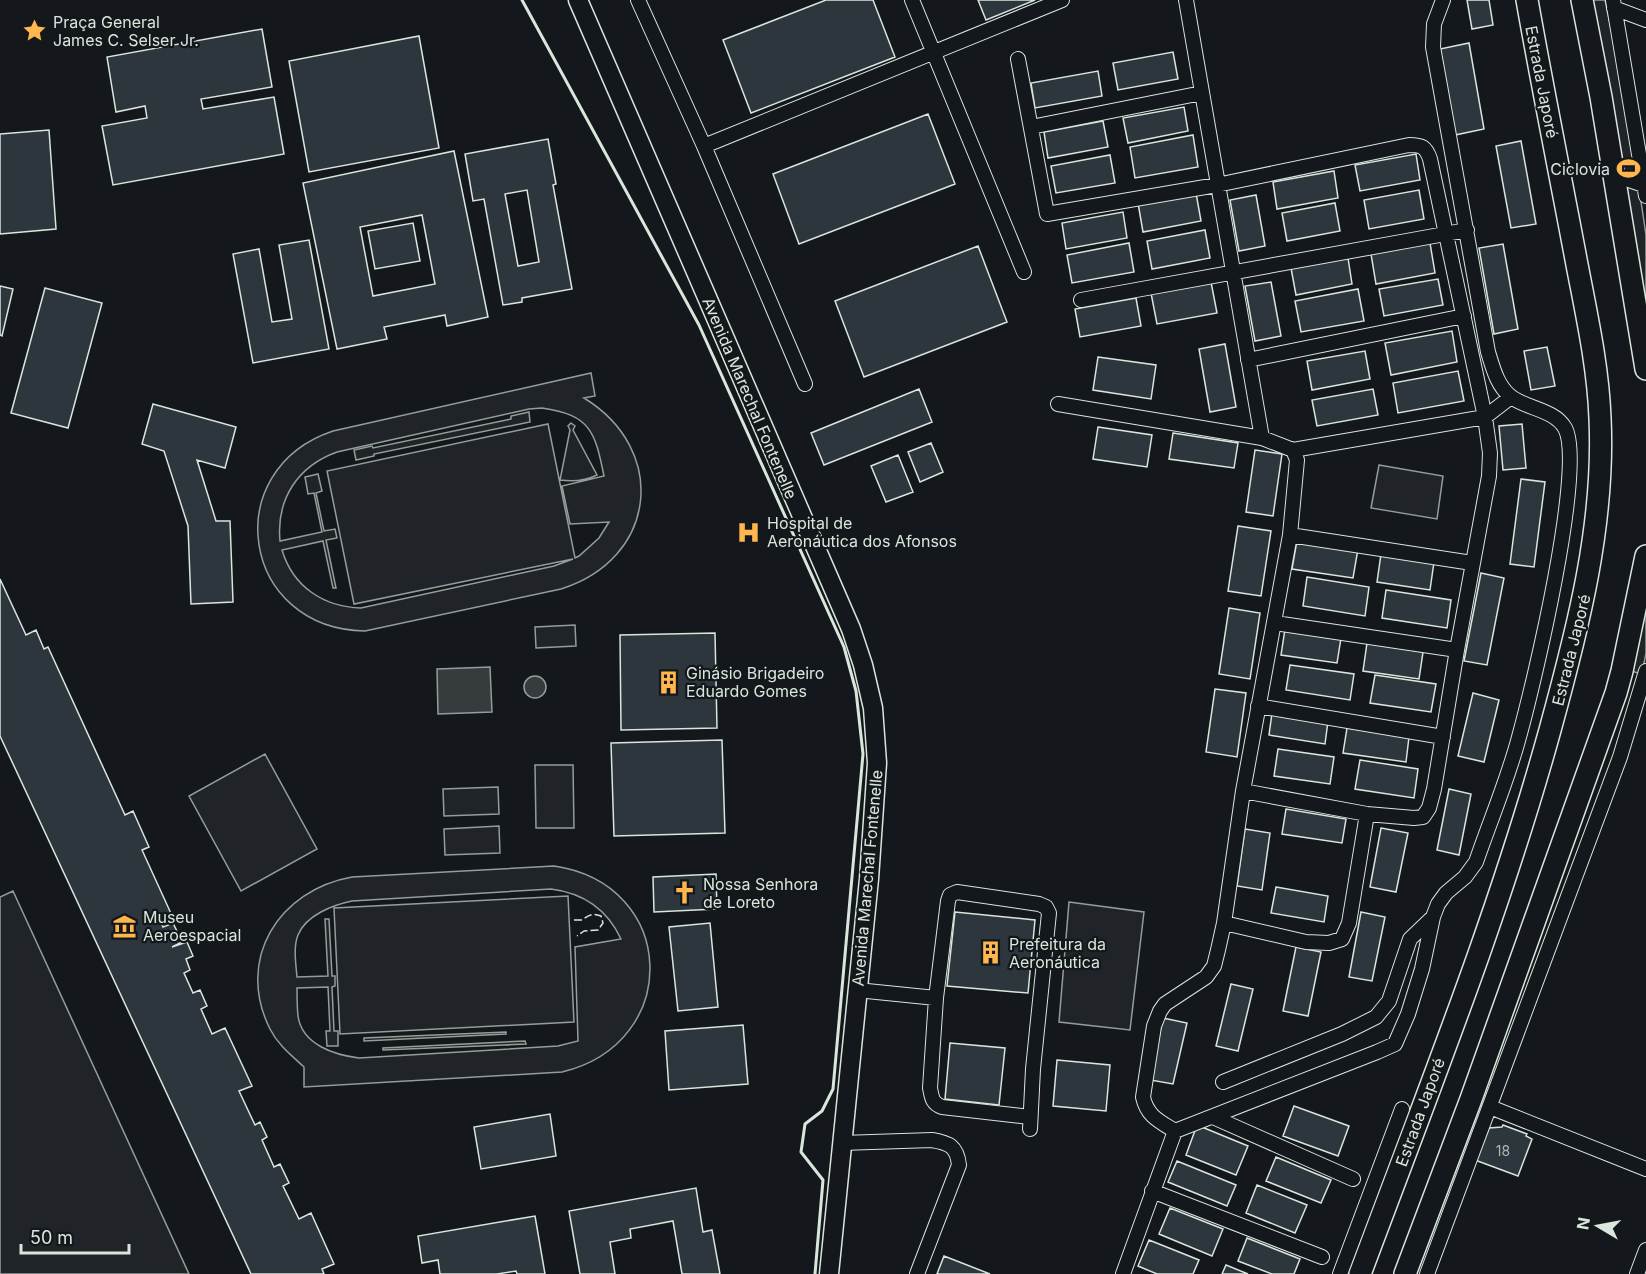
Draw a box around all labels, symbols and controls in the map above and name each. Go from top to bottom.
place label: Praça General James C. Selser Jr. [53,12,199,50]
place icon: Praça General James C. Selser Jr. [22,18,48,44]
street label: Estrada Japoré [1521,24,1563,140]
sports icon: Ciclovia [1615,156,1641,182]
place label: Ciclovia [1550,159,1610,179]
street label: Avenida Marechal Fontenelle [698,294,802,502]
place label: Hospital de Aeronáutica dos Afonsos [767,513,957,551]
hospital icon: Hospital de Aeronáutica dos Afonsos [736,519,762,545]
street label: Estrada Japoré [1547,592,1595,708]
place label: Ginásio Brigadeiro Eduardo Gomes [686,663,824,701]
building icon: Ginásio Brigadeiro Eduardo Gomes [655,669,681,695]
street label: Avenida Marechal Fontenelle [848,769,886,987]
place label: Nossa Senhora de Loreto [703,874,818,912]
church icon: Nossa Senhora de Loreto [672,880,698,906]
place label: Museu Aeroespacial [143,907,241,945]
museum icon: Museu Aeroespacial [112,913,138,939]
place label: Prefeitura da Aeronáutica [1009,934,1106,972]
building icon: Prefeitura da Aeronáutica [978,940,1004,966]
street label: Estrada Japoré [1391,1055,1449,1169]
house number: 18 [1496,1142,1510,1159]
north arrow [1568,1196,1628,1256]
text: N [1572,1216,1594,1231]
scale bar [21,1217,129,1255]
text: 50 m [30,1227,73,1248]

